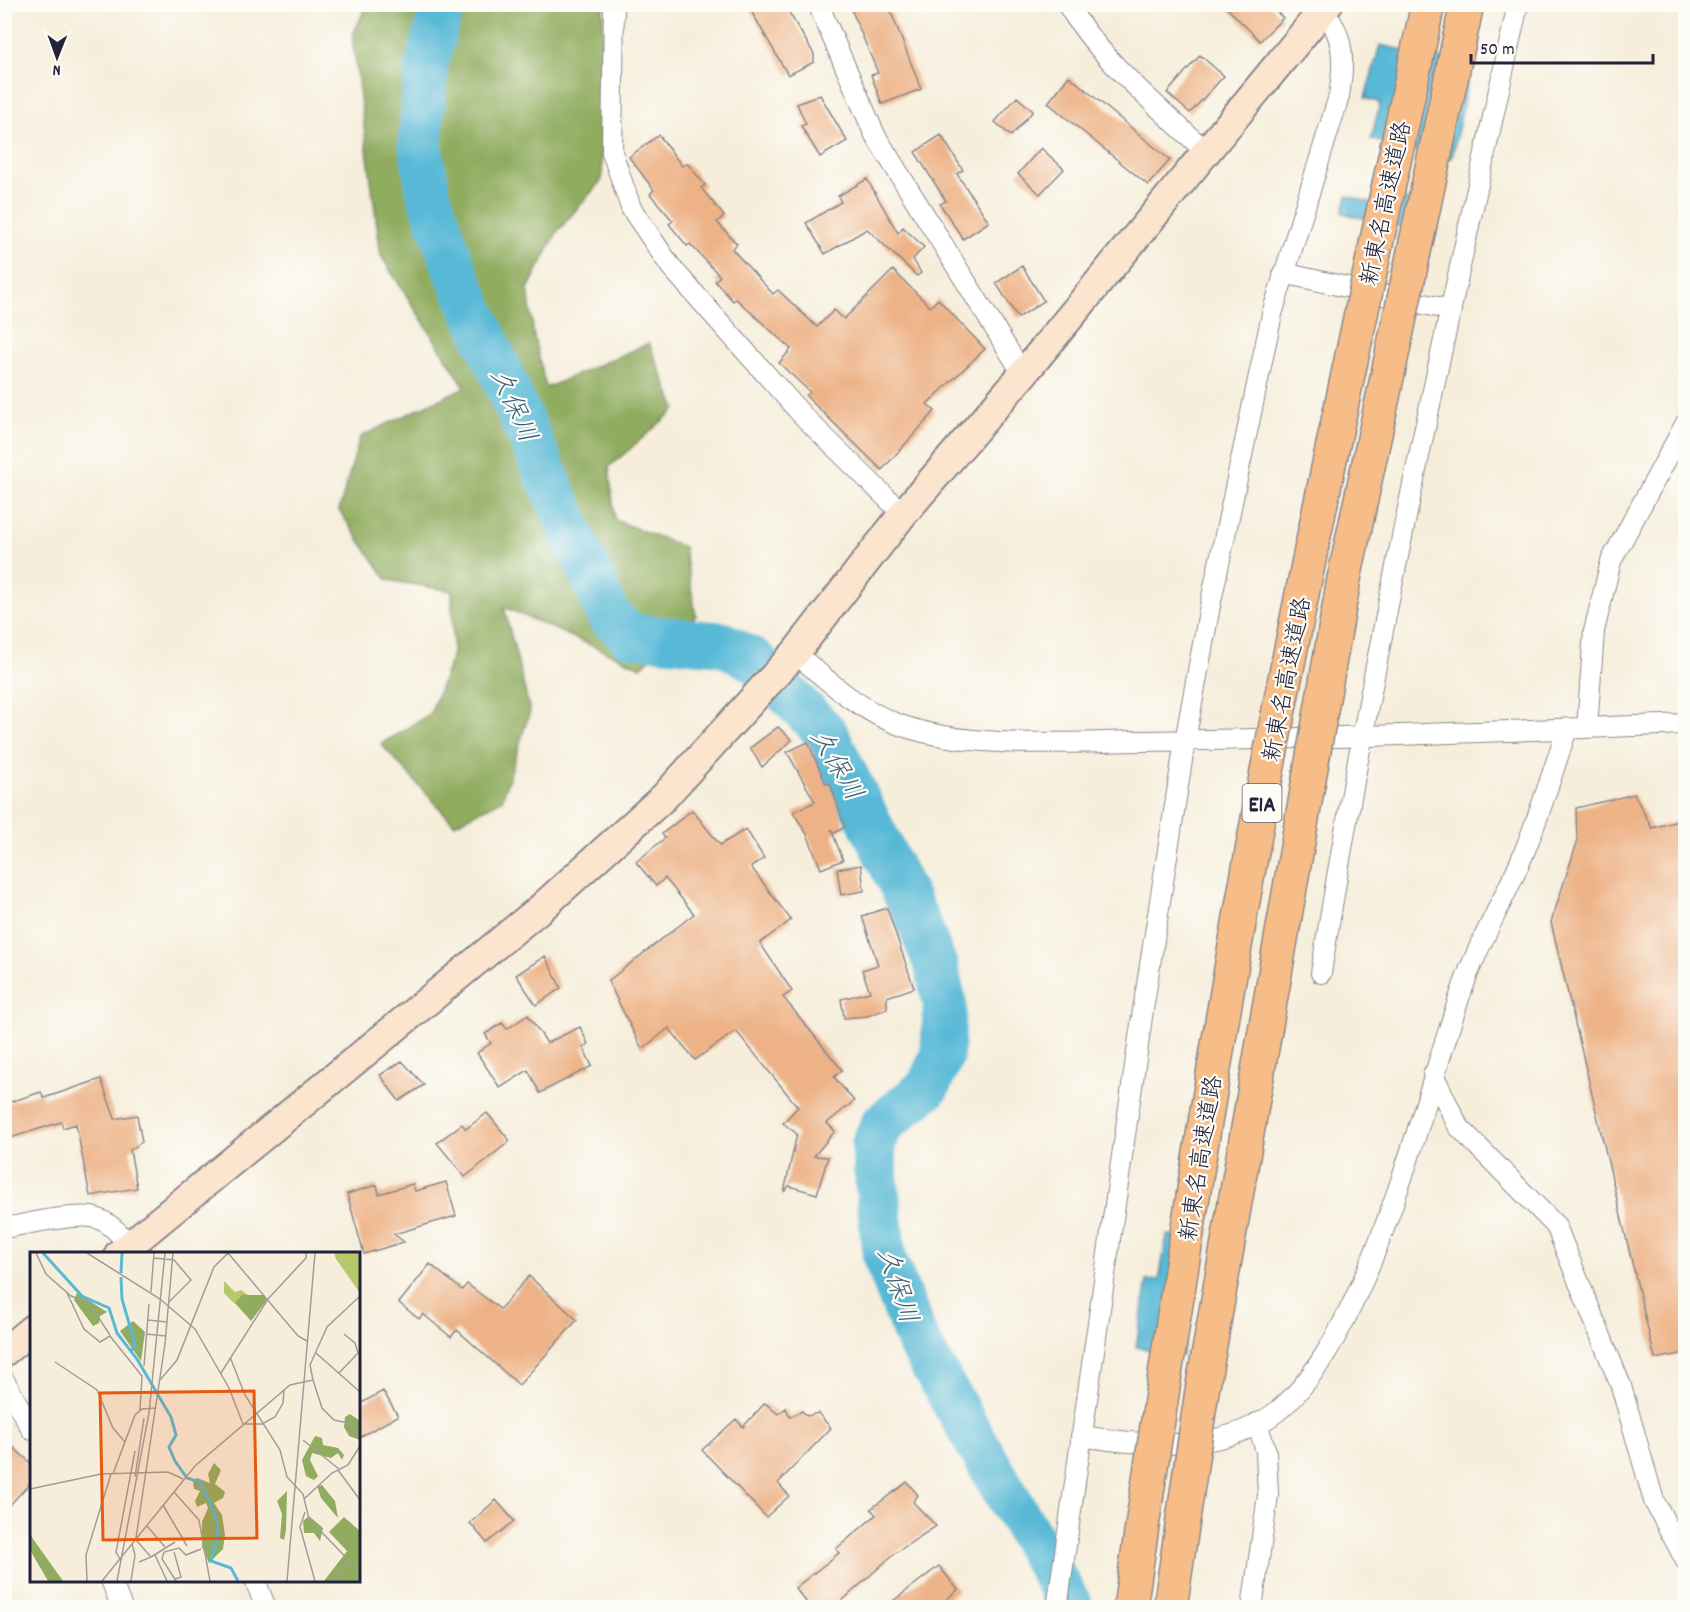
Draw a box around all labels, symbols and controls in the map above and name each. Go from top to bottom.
north arrow [27,27,87,87]
scale bar [1471,27,1652,65]
text: 50 m [1480,38,1515,63]
text: N [53,58,61,81]
street label: 新東名高速道路 [1354,118,1422,289]
water label: 久保川 [479,363,545,450]
street label: 新東名高速道路 [1256,594,1322,765]
water label: 久保川 [799,723,870,809]
road number: E1A [1242,784,1282,822]
street label: 新東名高速道路 [1173,1073,1233,1244]
water label: 久保川 [866,1243,925,1329]
inset map [30,1252,360,1582]

